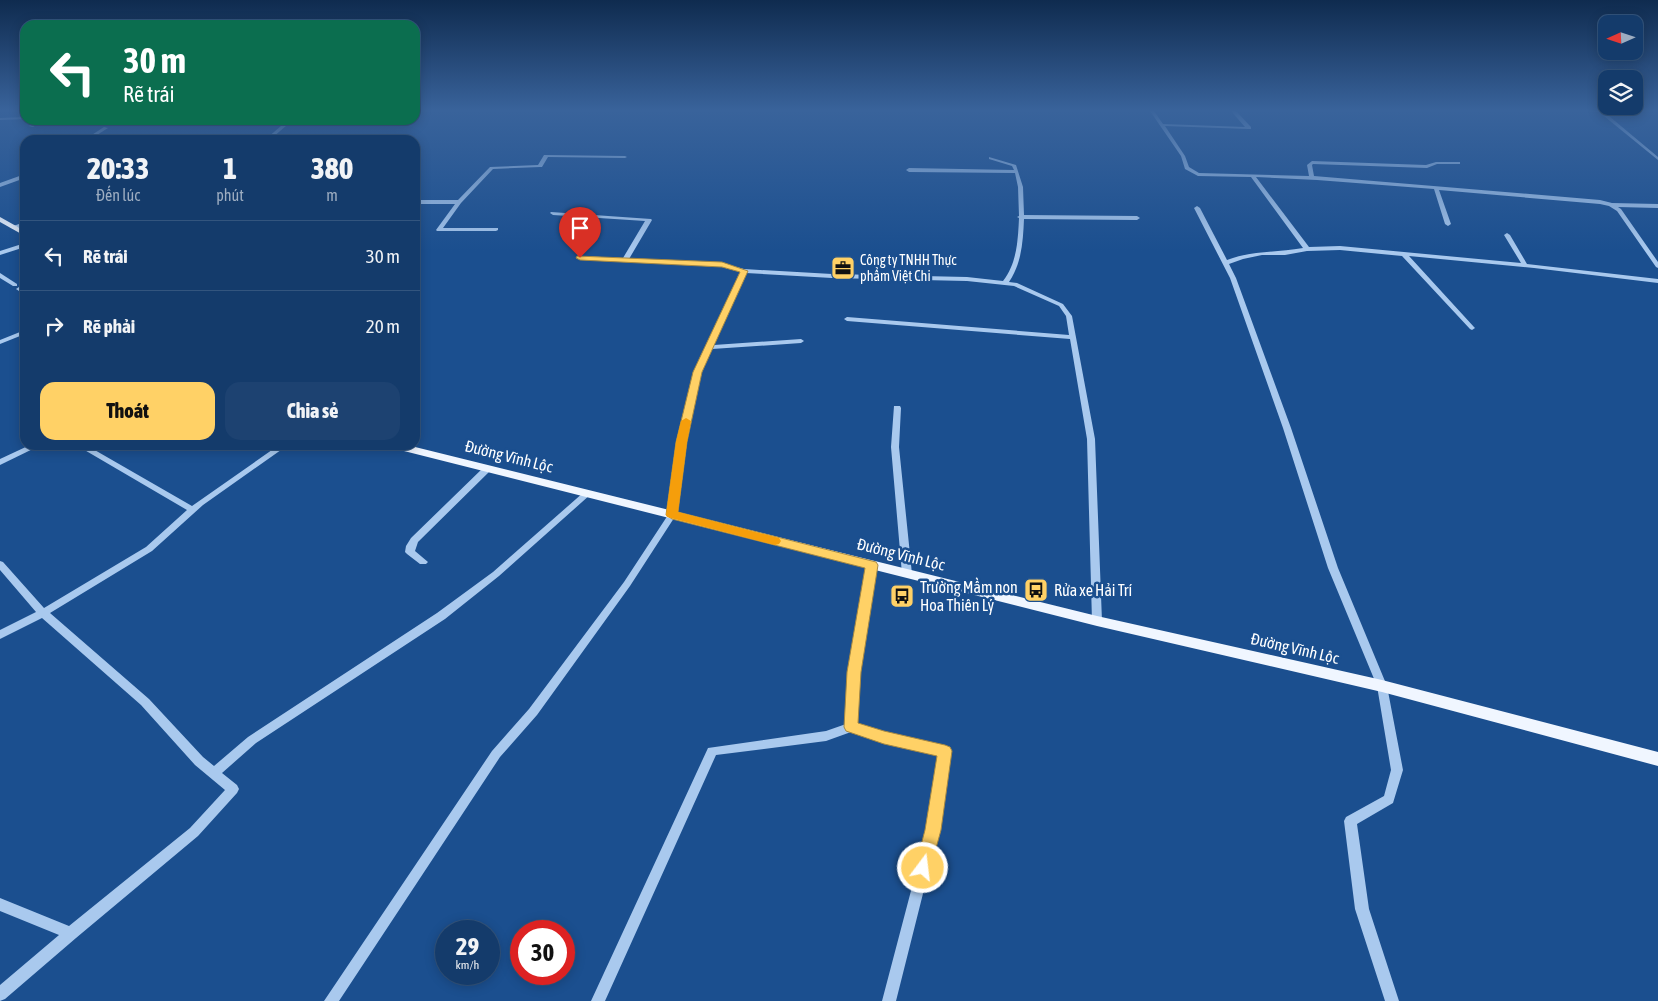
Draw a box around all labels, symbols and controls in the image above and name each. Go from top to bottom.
north arrow [1598,15,1642,60]
map controls [1598,15,1643,115]
icon: left [40,40,105,105]
text: 30 m [123,40,186,80]
button: layers [1598,70,1643,115]
text: Rẽ trái [123,81,175,107]
text: 20:33 [87,151,149,185]
text: 1 [223,151,237,185]
text: 380 [311,151,353,185]
text: Đến lúc [96,186,140,204]
text: phút [216,186,244,204]
text: m [326,186,338,204]
pin [559,207,601,258]
icon: arrive [566,214,594,242]
icon: left [40,242,68,270]
text: Rẽ trái [83,245,128,267]
text: 30 m [366,245,400,267]
place label: Công ty TNHH Thực phẩm Việt Chi [860,252,957,284]
office icon: Công ty TNHH Thực phẩm Việt Chi [830,255,856,281]
icon: right [40,312,68,340]
text: Rẽ phải [83,315,135,337]
text: 20 m [366,315,400,337]
button: Thoát [40,382,215,440]
button: Chia sẻ [225,382,400,440]
street label: Đường Vĩnh Lộc [463,436,555,477]
street label: Đường Vĩnh Lộc [855,534,947,575]
place label: Trường Mầm non Hoa Thiên Lý [920,577,1018,615]
bus stop icon: Rửa xe Hải Trí [1023,577,1049,603]
place label: Rửa xe Hải Trí [1054,581,1133,599]
bus stop icon: Trường Mầm non Hoa Thiên Lý [889,583,915,609]
street label: Đường Vĩnh Lộc [1249,629,1341,668]
position arrow [896,841,948,893]
speed limit sign: 30 [510,920,575,985]
text: 29 [456,932,479,960]
text: km/h [456,958,479,972]

